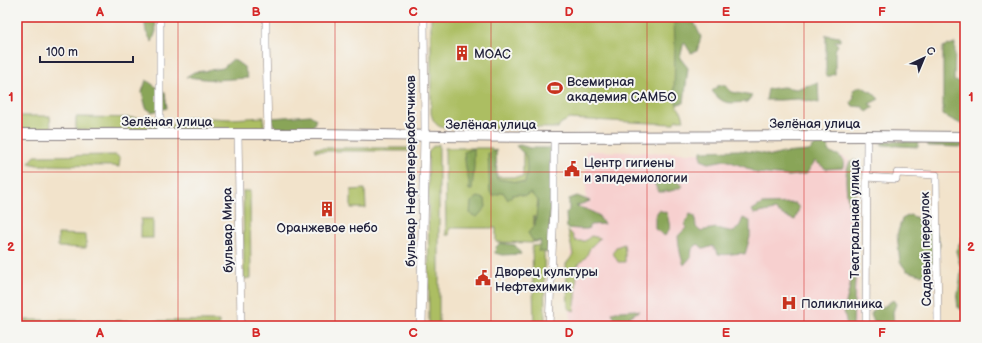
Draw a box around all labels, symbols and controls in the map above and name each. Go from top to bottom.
text: A [95,4,104,20]
text: B [251,4,261,20]
text: C [408,4,418,20]
text: D [564,4,574,20]
text: E [722,4,731,20]
text: F [878,4,886,20]
scale bar [40,38,133,64]
north arrow [904,38,944,78]
building icon: МОАС [453,44,471,62]
text: С [923,44,938,59]
text: 100 m [46,45,78,60]
place label: МОАС [474,46,511,62]
place label: Всемирная академия САМБО [567,74,677,105]
street label: бульвар Нефтепереработчиков [403,75,419,267]
sports icon: Всемирная академия САМБО [546,79,564,97]
text: 1 [8,89,14,105]
text: 1 [968,89,974,105]
street label: Зелёная улица [121,114,213,130]
street label: Зелёная улица [769,116,861,132]
street label: Зелёная улица [445,117,537,133]
place label: Центр гигиены и эпидемиологии [584,155,688,186]
street label: Театральная улица [847,159,863,279]
public building icon: Центр гигиены и эпидемиологии [563,160,581,178]
street label: бульвар Мира [219,187,237,273]
street label: Садовый переулок [917,191,935,306]
building icon: Оранжевое небо [318,200,336,218]
place label: Оранжевое небо [277,220,378,236]
text: 2 [7,239,15,255]
text: 2 [967,239,975,255]
place label: Дворец культуры Нефтехимик [495,264,598,295]
public building icon: Дворец культуры Нефтехимик [474,269,492,287]
hospital icon: Поликлиника [780,294,798,312]
place label: Поликлиника [801,296,883,312]
text: A [95,325,104,341]
text: B [251,325,261,341]
text: C [408,325,418,341]
text: D [564,325,574,341]
text: E [722,325,731,341]
text: F [878,325,886,341]

